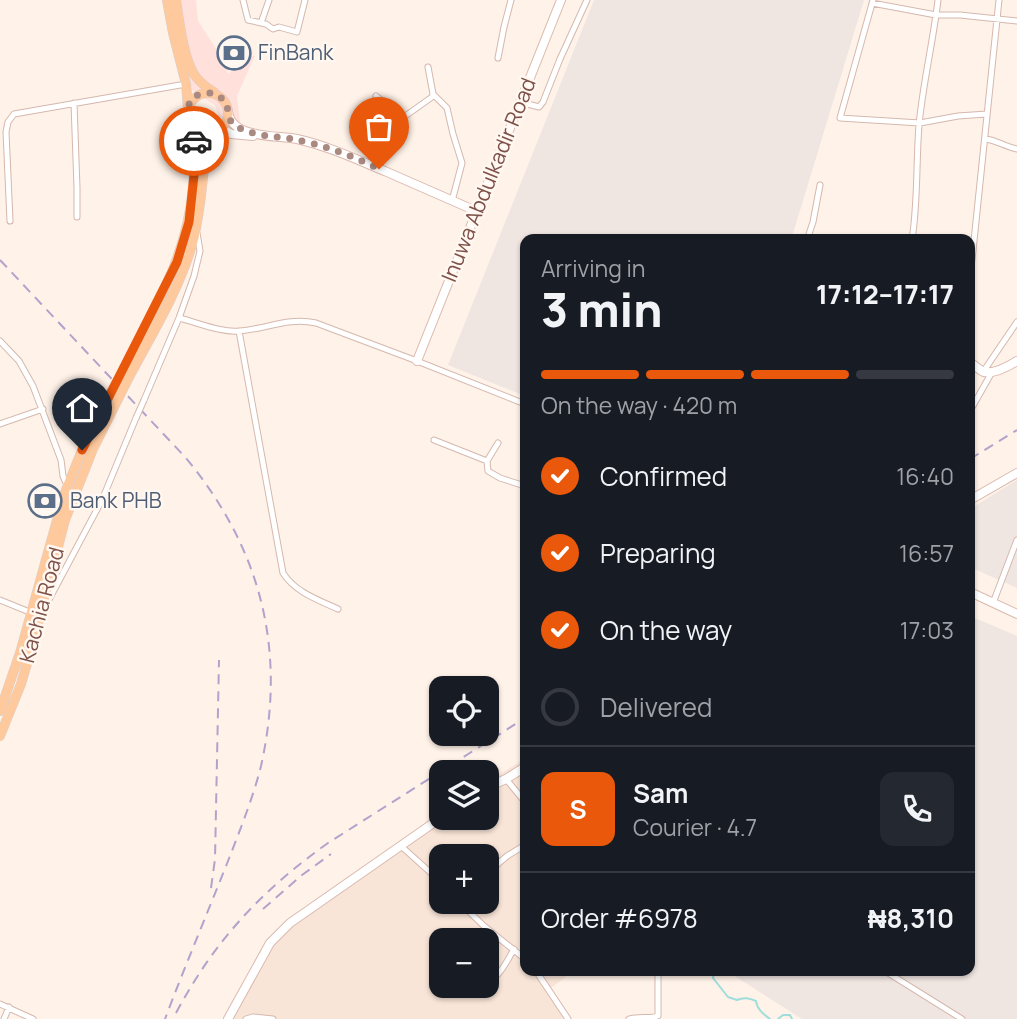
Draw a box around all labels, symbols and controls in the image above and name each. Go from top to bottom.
bank icon: FinBank [215,34,253,72]
place label: FinBank [258,38,334,66]
street label: Inuwa Abdulkadir Road [434,73,542,286]
pin [349,97,409,169]
courier [159,106,229,176]
icon: bag [360,108,398,146]
icon: car [175,122,213,160]
text: Arriving in [541,252,646,284]
text: 17:12–17:17 [816,276,954,312]
text: 3 min [541,278,662,341]
pin [52,378,112,450]
icon: home [63,389,101,427]
text: On the way · 420 m [541,389,737,421]
icon: check [541,457,579,495]
text: Confirmed [600,458,727,494]
text: 16:40 [896,460,954,492]
bank icon: Bank PHB [26,482,64,520]
place label: Bank PHB [70,486,162,514]
icon: check [541,534,579,572]
text: Preparing [600,535,716,571]
text: 16:57 [899,537,954,569]
street label: Kachia Road [12,544,70,666]
icon: check [541,611,579,649]
text: On the way [600,612,732,648]
text: 17:03 [900,614,954,646]
map controls [429,676,499,998]
button: locate [429,676,499,746]
text: Delivered [600,689,712,725]
button: layers [429,760,499,830]
button: phone [880,772,954,846]
text: Sam [633,775,688,811]
text: S [569,791,587,827]
text: Courier · 4.7 [633,811,757,843]
button: + [429,844,499,914]
text: Order #6978 [541,900,698,936]
text: ₦8,310 [868,900,954,936]
button: − [429,928,499,998]

